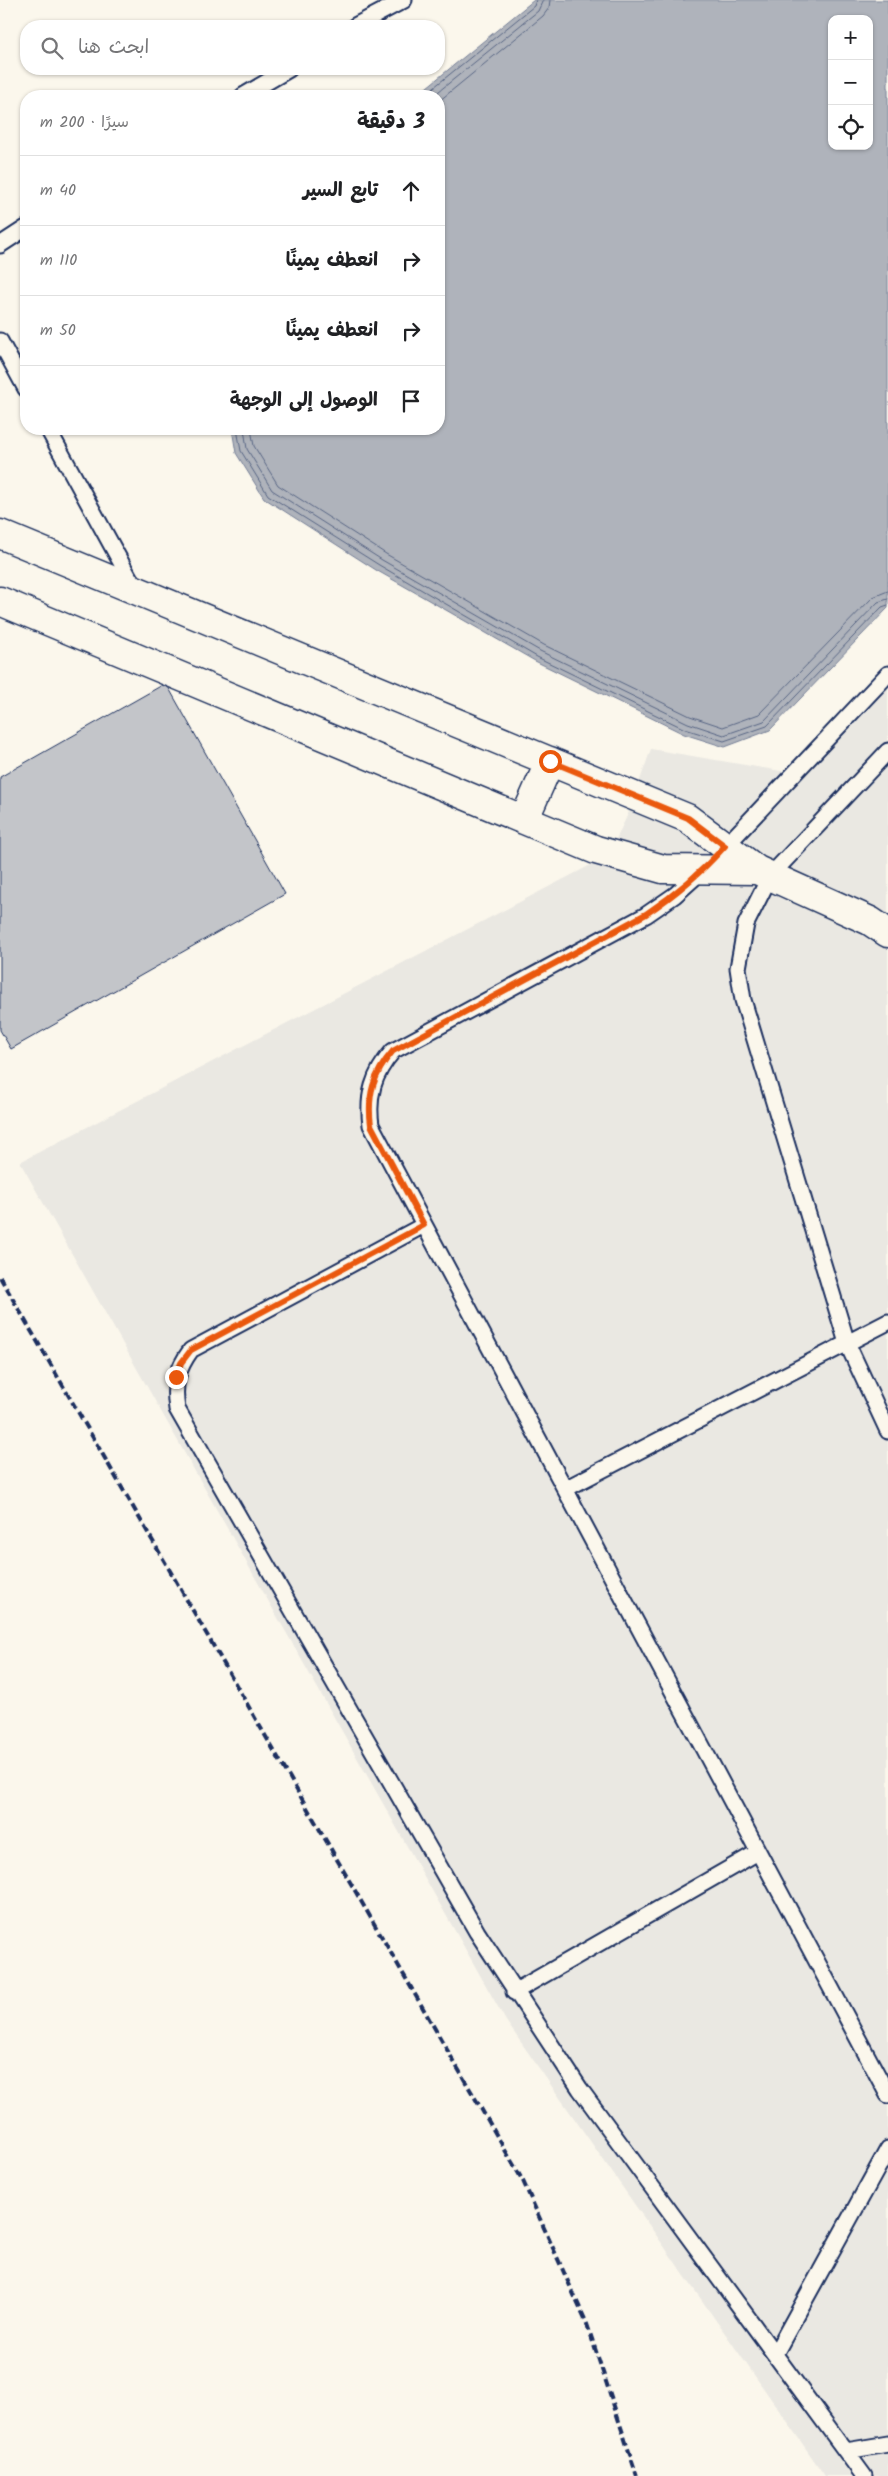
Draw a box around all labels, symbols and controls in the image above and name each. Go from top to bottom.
map controls [828,15,873,150]
button: + [828,15,873,60]
search box [20,20,445,75]
text: ابحث هنا [78,33,149,63]
icon: search [38,34,66,62]
button: − [828,60,873,105]
button: locate [828,105,873,150]
text: 3 دقيقة [357,106,425,139]
text: سيرًا · 200 m [40,110,129,135]
text: تابع السير [303,176,378,206]
icon: ahead [397,177,425,205]
text: 40 m [40,178,76,203]
text: انعطف يمينًا [286,246,378,276]
icon: right [397,247,425,275]
text: 110 m [40,248,77,273]
text: انعطف يمينًا [286,316,378,346]
icon: right [397,317,425,345]
text: 50 m [40,318,76,343]
text: الوصول إلى الوجهة [230,386,378,416]
icon: arrive [397,387,425,415]
route start [539,750,562,773]
route end [165,1366,188,1389]

